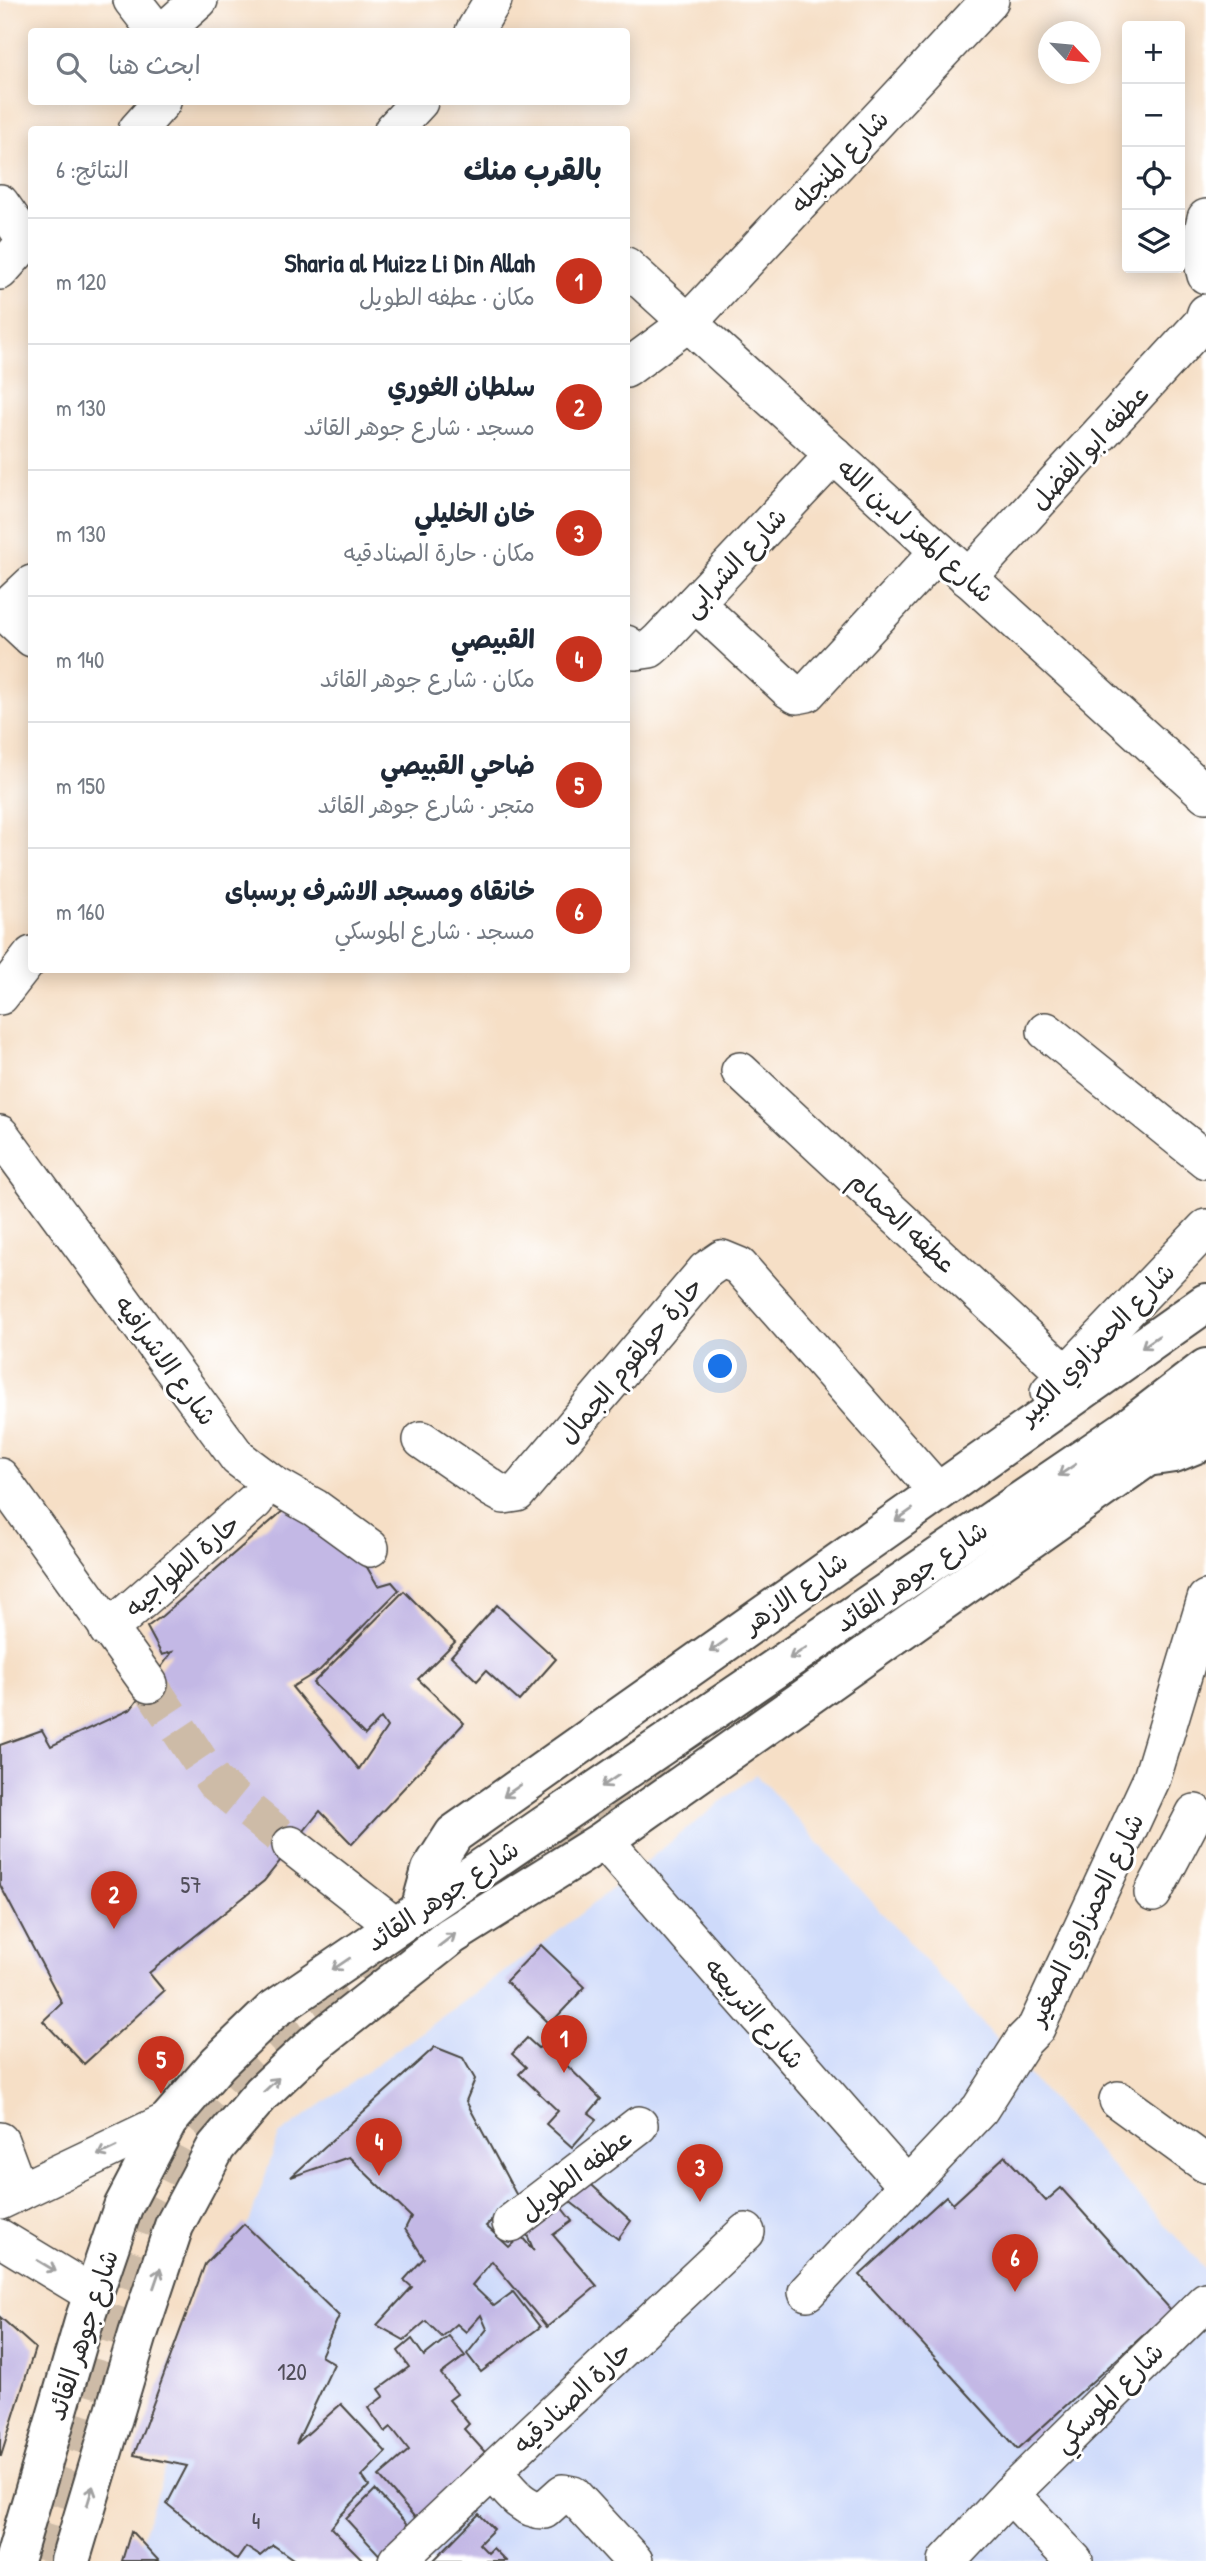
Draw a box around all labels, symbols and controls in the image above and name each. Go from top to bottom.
north arrow [1038,21,1101,84]
map controls [1122,21,1185,273]
button: + [1122,21,1185,84]
search box [28,28,630,105]
text: ابحث هنا [108,47,201,82]
icon: search [52,48,90,86]
button: − [1122,84,1185,147]
street label: شارع المنجله [782,102,897,221]
button: locate [1122,147,1185,210]
text: بالقرب منك [464,149,602,189]
text: النتائج: 6 [56,154,129,185]
button: layers [1122,210,1185,273]
text: Sharia al Muizz Li Din Allah [285,245,535,280]
text: 120 m [56,266,106,297]
text: 1 [575,266,583,297]
text: مكان · عطفه الطويل [359,281,535,312]
text: سلطان الغوري [388,369,535,404]
street label: عطفه ابو الفضل [1022,377,1156,517]
text: 130 m [56,392,106,423]
text: 2 [574,392,584,423]
text: مسجد · شارع جوهر القائد [303,411,535,442]
street label: شارع المعز لدين الله [829,450,1002,611]
text: خان الخليلي [414,495,535,530]
street label: شارع الشرابى [674,499,795,625]
text: 130 m [56,518,106,549]
text: 3 [574,518,584,549]
text: مكان · حارة الصنادقيه [344,537,535,568]
text: القبيصي [451,621,535,656]
text: 140 m [56,644,104,675]
text: 4 [575,644,583,675]
text: مكان · شارع جوهر القائد [320,663,535,694]
text: ضاحي القبيصي [380,747,535,782]
text: 150 m [56,770,105,801]
text: 5 [574,770,584,801]
text: متجر · شارع جوهر القائد [318,789,535,820]
text: خانقاه ومسجد الاشرف برسباى [225,873,535,908]
text: 160 m [56,896,105,927]
text: 6 [574,896,584,927]
text: مسجد · شارع الموسكي [335,915,535,946]
street label: عطفه الحمام [840,1163,964,1283]
street label: شارع الحمزاوي الكبير [1008,1254,1184,1434]
street label: حارة حولقوم الجمال [550,1269,713,1453]
street label: شارع الاشرافيه [106,1288,225,1433]
one-way arrow [1141,1335,1160,1349]
your location [703,1349,737,1383]
one-way arrow [1058,1462,1077,1477]
street label: حارة الطواجيه [117,1505,247,1625]
one-way arrow [895,1508,914,1522]
street label: شارع جوهر القائد [828,1512,995,1641]
street label: شارع الازهر [734,1543,855,1643]
one-way arrow [709,1639,728,1653]
one-way arrow [789,1646,808,1660]
one-way arrow [601,1774,620,1788]
one-way arrow [503,1784,522,1799]
street label: شارع الحمزاوي الصغير [1018,1807,1153,2034]
street label: شارع جوهر القائد [359,1831,526,1960]
house number: 57 [180,1869,202,1900]
pin: 2 [91,1871,137,1929]
one-way arrow [437,1933,455,1948]
street label: شارع التربيعه [696,1950,813,2077]
one-way arrow [332,1957,351,1971]
pin: 1 [541,2015,587,2073]
pin: 5 [138,2036,184,2094]
one-way arrow [262,2076,279,2093]
pin: 4 [356,2118,402,2176]
street label: عطفه الطويل [511,2120,639,2228]
one-way arrow [97,2144,118,2158]
pin: 3 [677,2144,723,2202]
pin: 6 [992,2234,1038,2292]
street label: شارع جوهر القائد [38,2245,127,2425]
one-way arrow [36,2260,56,2274]
one-way arrow [152,2268,164,2290]
street label: حارة الصنادقيه [505,2333,639,2461]
street label: شارع الموسكي [1045,2334,1175,2464]
house number: 120 [277,2356,307,2387]
one-way arrow [84,2485,97,2507]
house number: 4 [252,2505,260,2536]

